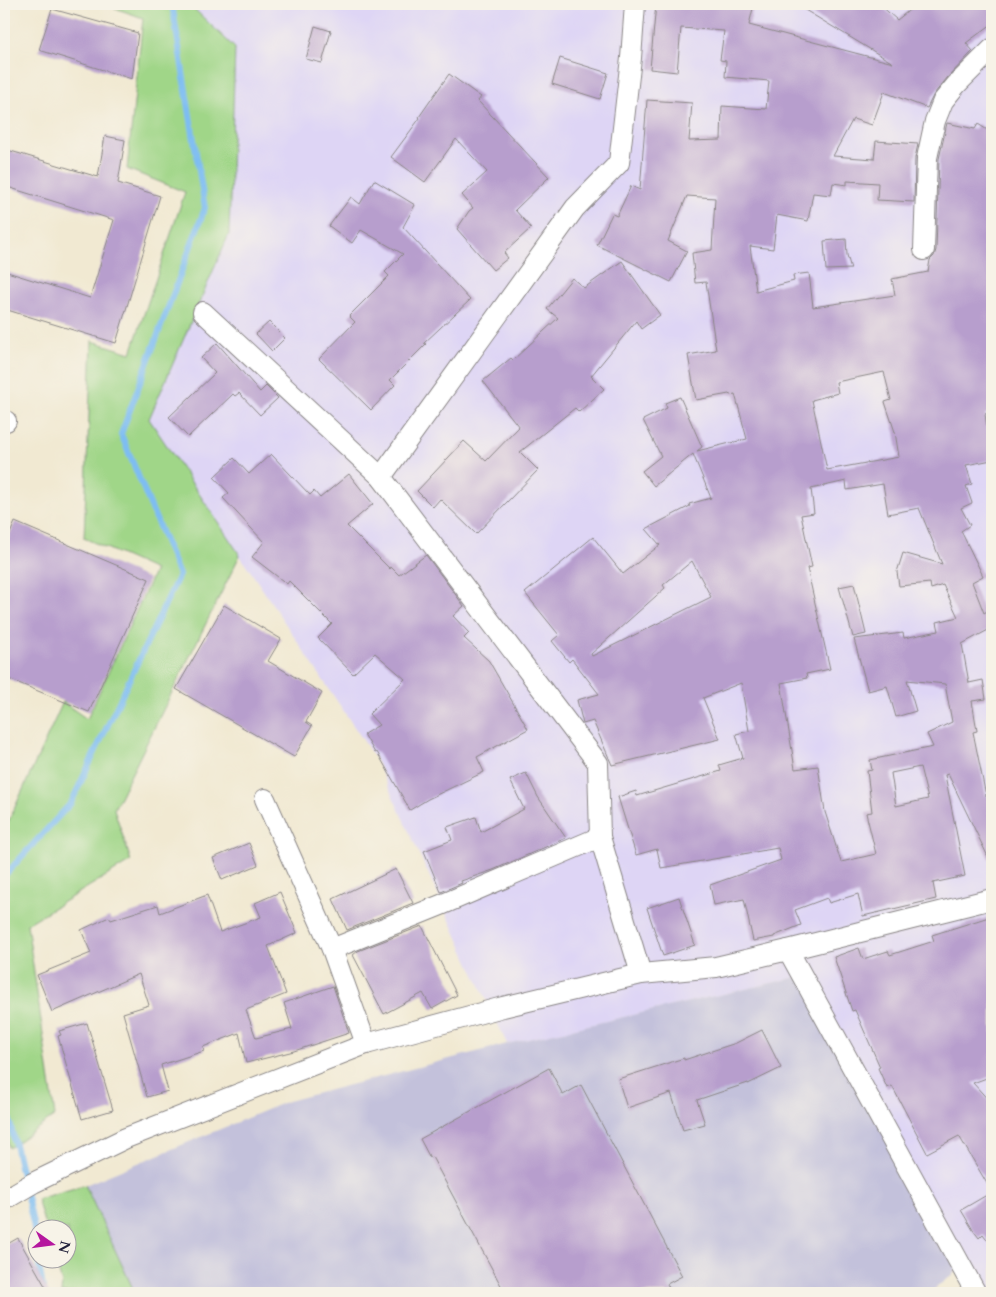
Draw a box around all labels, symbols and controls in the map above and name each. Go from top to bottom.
north arrow [28,1220,78,1270]
text: N [53,1239,75,1255]

